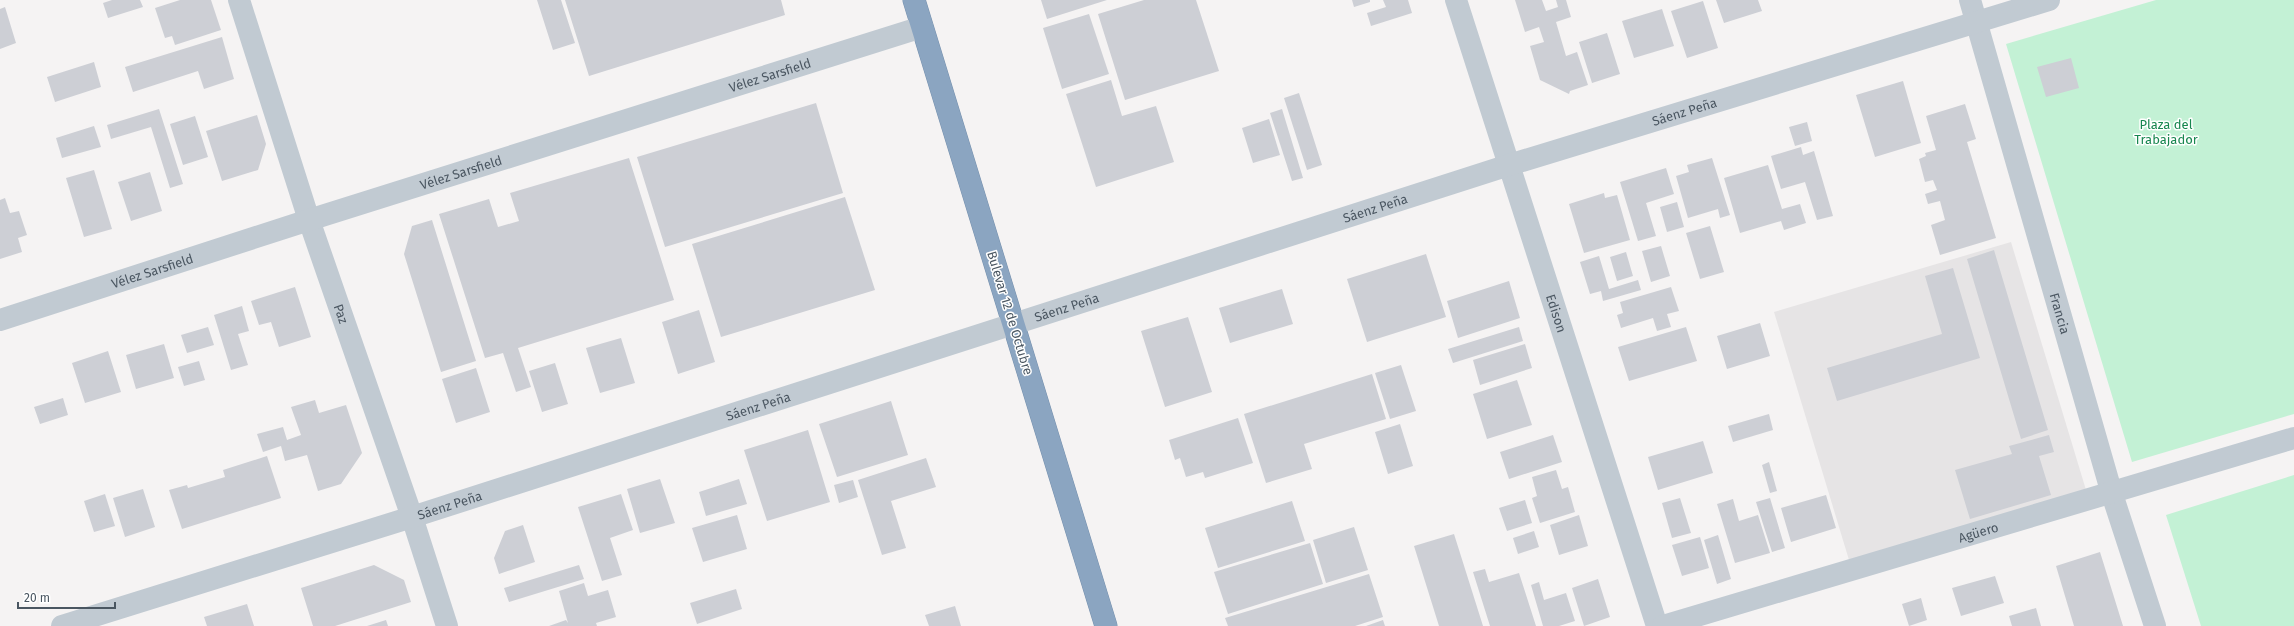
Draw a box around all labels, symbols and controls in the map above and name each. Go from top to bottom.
street label: Vélez Sarsfield [727,55,813,95]
street label: Sáenz Peña [1650,94,1719,128]
park label: Plaza del Trabajador [2134,117,2198,147]
street label: Vélez Sarsfield [418,152,504,192]
street label: Sáenz Peña [1341,191,1409,225]
street label: Bulevar 12 de Octubre [984,249,1036,377]
street label: Vélez Sarsfield [109,251,195,291]
street label: Sáenz Peña [1032,290,1101,324]
street label: Francia [2047,291,2073,336]
street label: Edison [1543,292,1570,334]
street label: Paz [331,302,352,326]
street label: Sáenz Peña [724,389,792,423]
street label: Sáenz Peña [415,488,484,522]
street label: Agüero [1957,519,2000,545]
scale bar [18,584,115,610]
text: 20 m [24,591,50,605]

